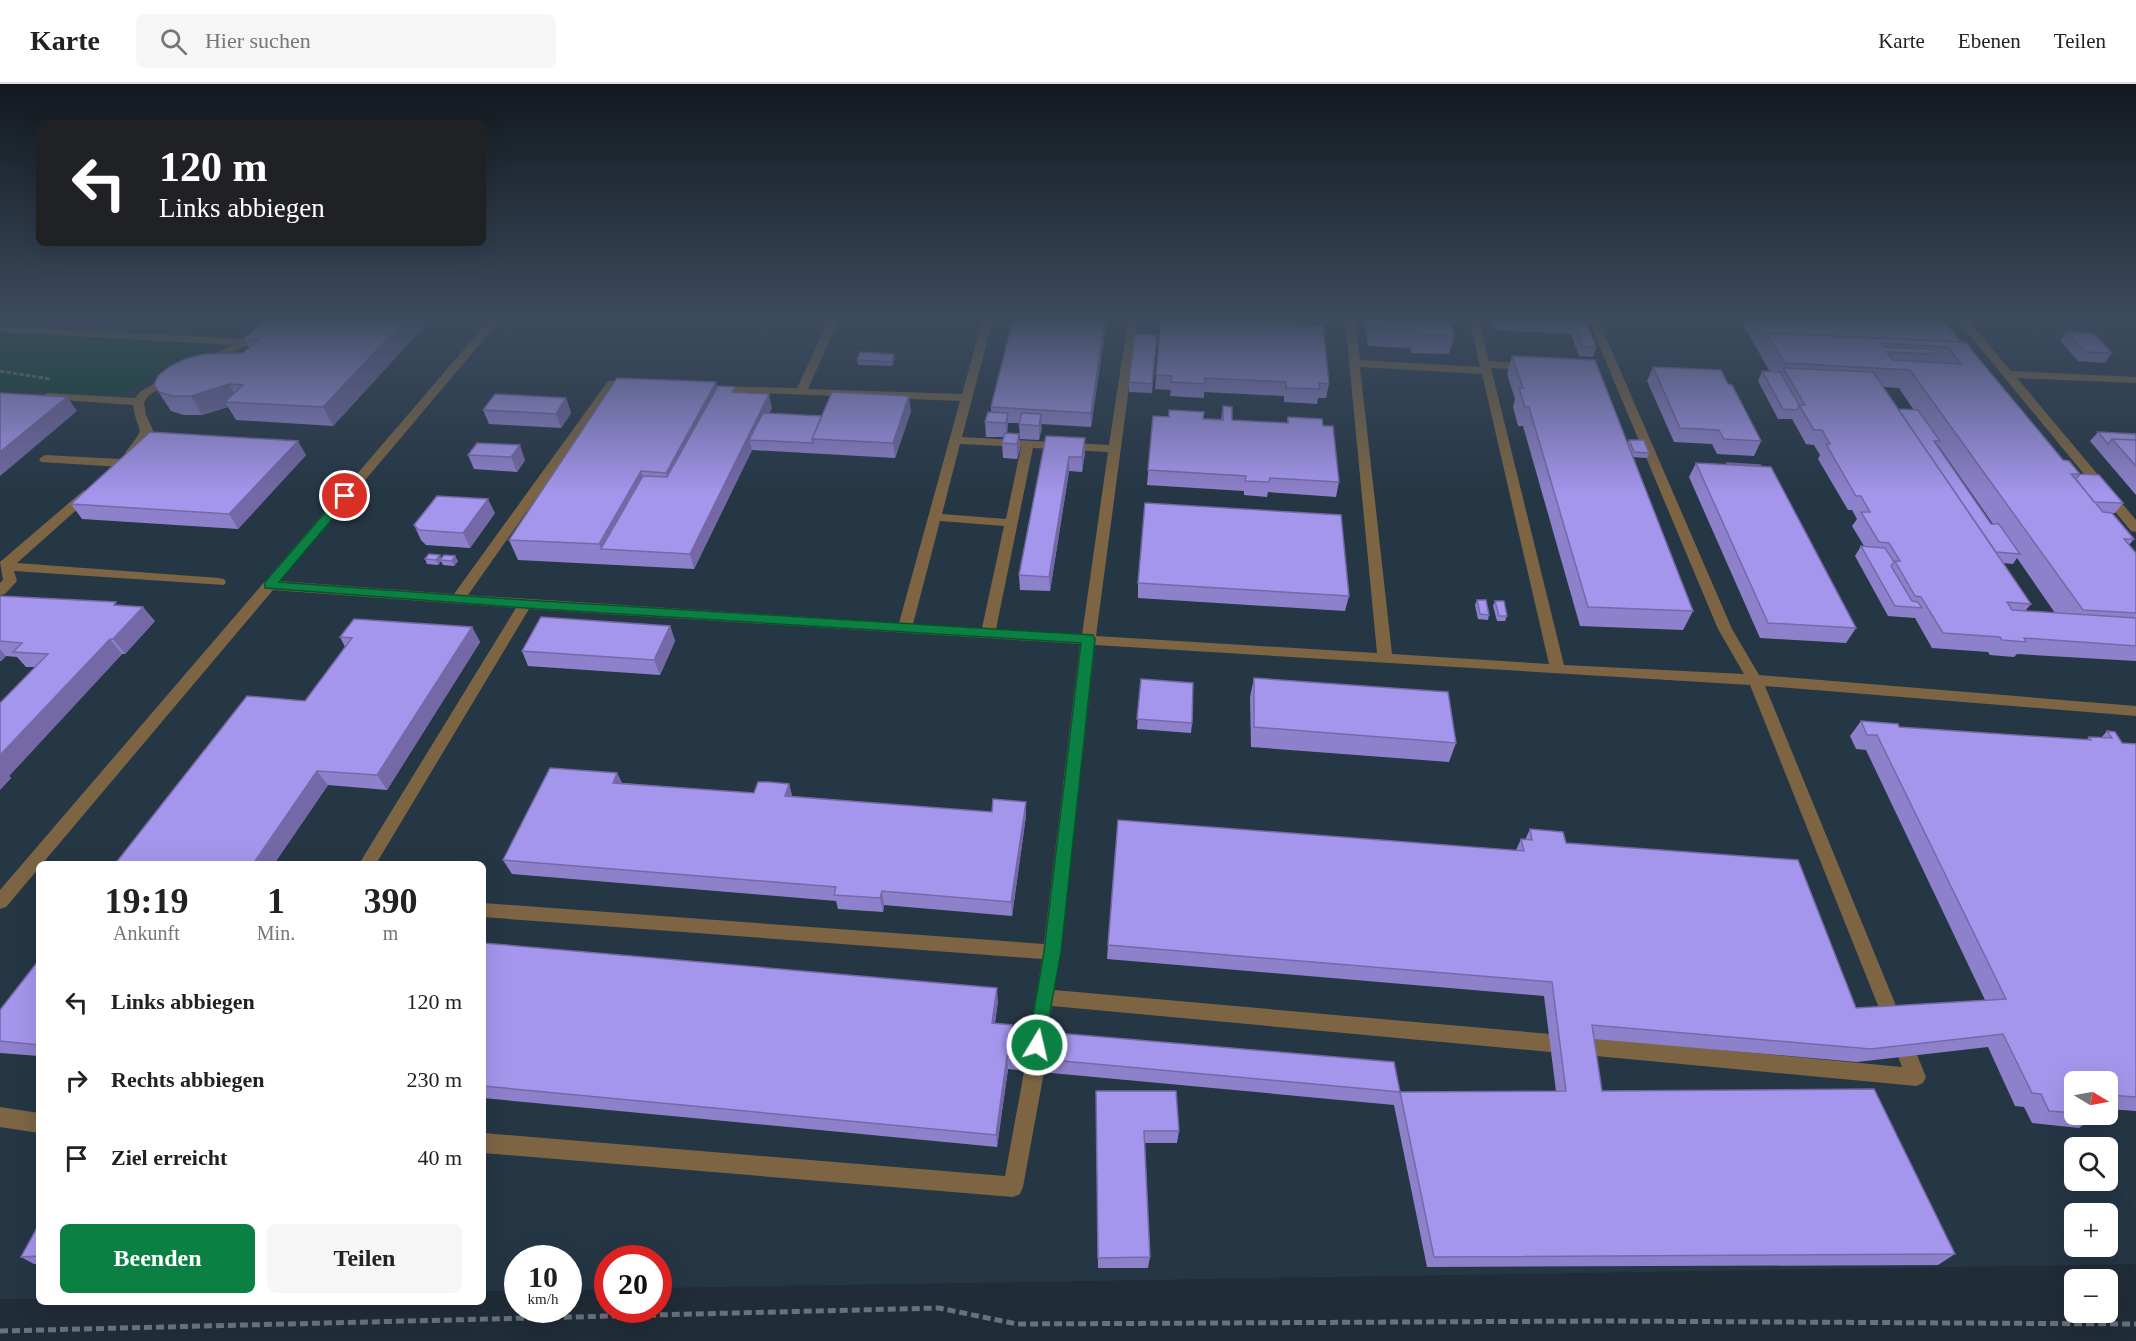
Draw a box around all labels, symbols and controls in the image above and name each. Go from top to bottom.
search box [136,14,556,68]
text: Karte [30,25,100,56]
icon: search [157,25,190,58]
text: Hier suchen [205,28,311,53]
text: Karte [1878,29,1925,53]
text: Ebenen [1958,29,2021,53]
text: Teilen [2054,29,2106,53]
icon: left [60,144,138,222]
text: 120 m [159,144,268,190]
text: Links abbiegen [159,193,325,223]
pin [319,470,370,521]
icon: arrive [328,479,361,512]
text: 19:19 [104,881,188,921]
text: 1 [267,881,285,921]
text: 390 [364,881,418,921]
text: Ankunft [113,922,180,944]
text: Min. [257,922,295,944]
text: m [383,922,398,944]
icon: left [60,986,93,1019]
text: Links abbiegen [111,989,255,1014]
text: 120 m [406,989,462,1014]
position arrow [1005,1013,1069,1077]
icon: right [60,1064,93,1097]
text: Rechts abbiegen [111,1067,264,1092]
text: 230 m [406,1067,462,1092]
north arrow [2064,1071,2118,1125]
map controls [2064,1071,2118,1323]
button: search [2064,1137,2118,1191]
icon: arrive [60,1142,93,1175]
text: Ziel erreicht [111,1145,227,1170]
text: 40 m [417,1145,462,1170]
button: + [2064,1203,2118,1257]
button: Beenden [60,1224,255,1293]
button: Teilen [267,1224,462,1293]
speed limit sign: 20 [594,1245,672,1323]
text: 10 [528,1260,558,1293]
button: − [2064,1269,2118,1323]
text: km/h [528,1291,558,1307]

